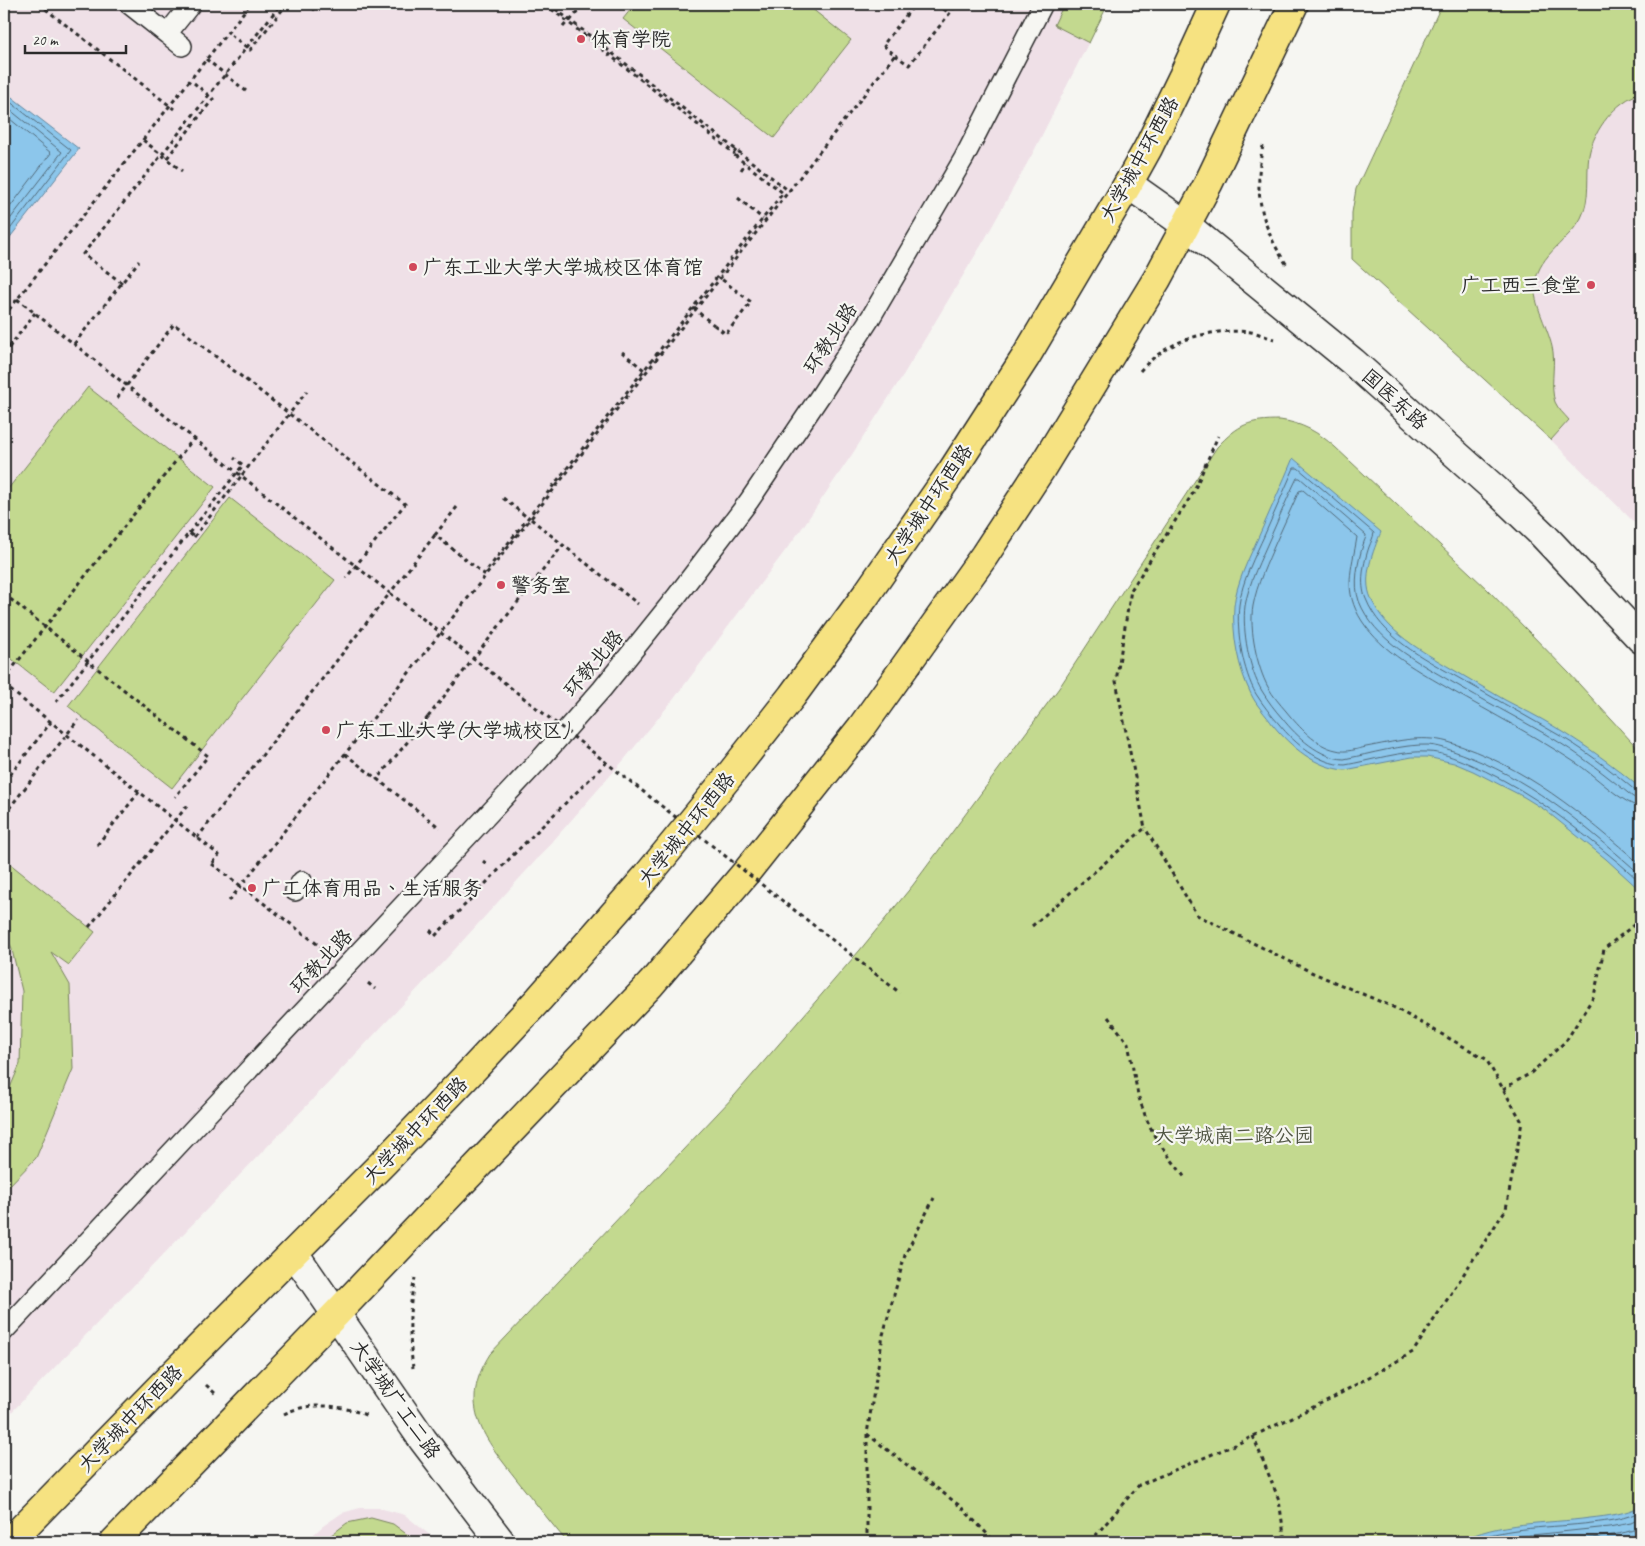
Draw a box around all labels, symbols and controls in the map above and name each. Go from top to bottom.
scale bar [25,22,126,54]
place label: 体育学院 [591,27,671,52]
text: 20 m [32,31,59,50]
marker: 体育学院 [575,33,587,45]
street label: 大学城中环西路 [1095,91,1185,227]
place label: 广东工业大学大学城校区体育馆 [423,255,703,280]
marker: 广东工业大学大学城校区体育馆 [407,261,419,273]
place label: 广工西三食堂 [1461,273,1581,298]
marker: 广工西三食堂 [1585,279,1597,291]
street label: 环教北路 [798,297,863,379]
street label: 国医东路 [1357,363,1433,436]
street label: 大学城中环西路 [879,438,978,569]
place label: 警务室 [511,573,571,598]
marker: 警务室 [495,579,507,591]
street label: 环教北路 [558,624,629,702]
place label: 广东工业大学(大学城校区) [336,718,571,743]
marker: 广东工业大学(大学城校区) [320,724,332,736]
street label: 大学城中环西路 [633,766,741,892]
place label: 广工体育用品、生活服务 [262,876,482,901]
marker: 广工体育用品、生活服务 [246,882,258,894]
street label: 环教北路 [285,923,358,999]
street label: 大学城中环西路 [358,1071,474,1189]
park label: 大学城南二路公园 [1154,1123,1314,1148]
street label: 大学城广工二路 [345,1335,447,1465]
street label: 大学城中环西路 [73,1359,189,1477]

